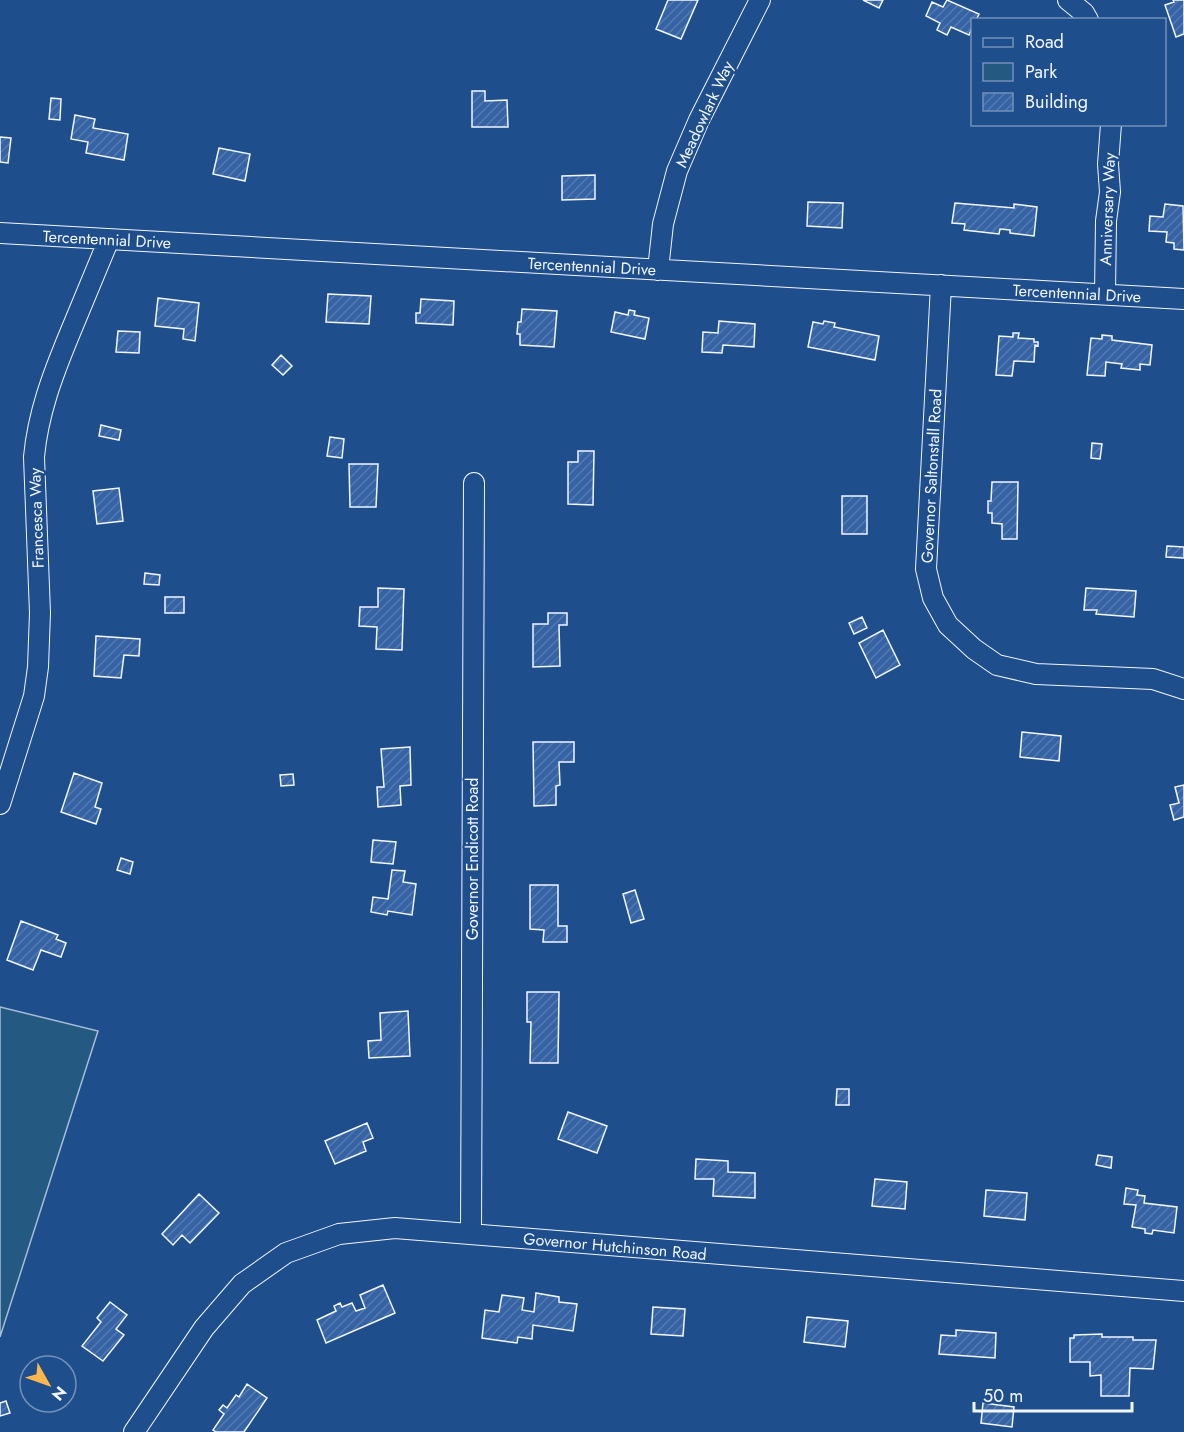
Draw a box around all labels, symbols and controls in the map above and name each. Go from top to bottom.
legend [971,18,1166,126]
text: Road [1025,29,1064,55]
street label: Meadowlark Way [670,56,740,171]
text: Park [1025,59,1057,85]
text: Building [1025,89,1088,115]
street label: Anniversary Way [1094,151,1121,266]
street label: Tercentennial Drive [42,225,172,254]
street label: Tercentennial Drive [527,252,657,281]
street label: Tercentennial Drive [1012,279,1142,308]
street label: Governor Saltonstall Road [915,388,948,564]
street label: Francesca Way [23,466,50,569]
street label: Governor Endicott Road [461,778,484,940]
street label: Governor Hutchinson Road [522,1227,708,1266]
north arrow [18,1354,78,1414]
scale bar [974,1375,1132,1413]
text: N [46,1381,72,1406]
text: 50 m [983,1383,1023,1409]

